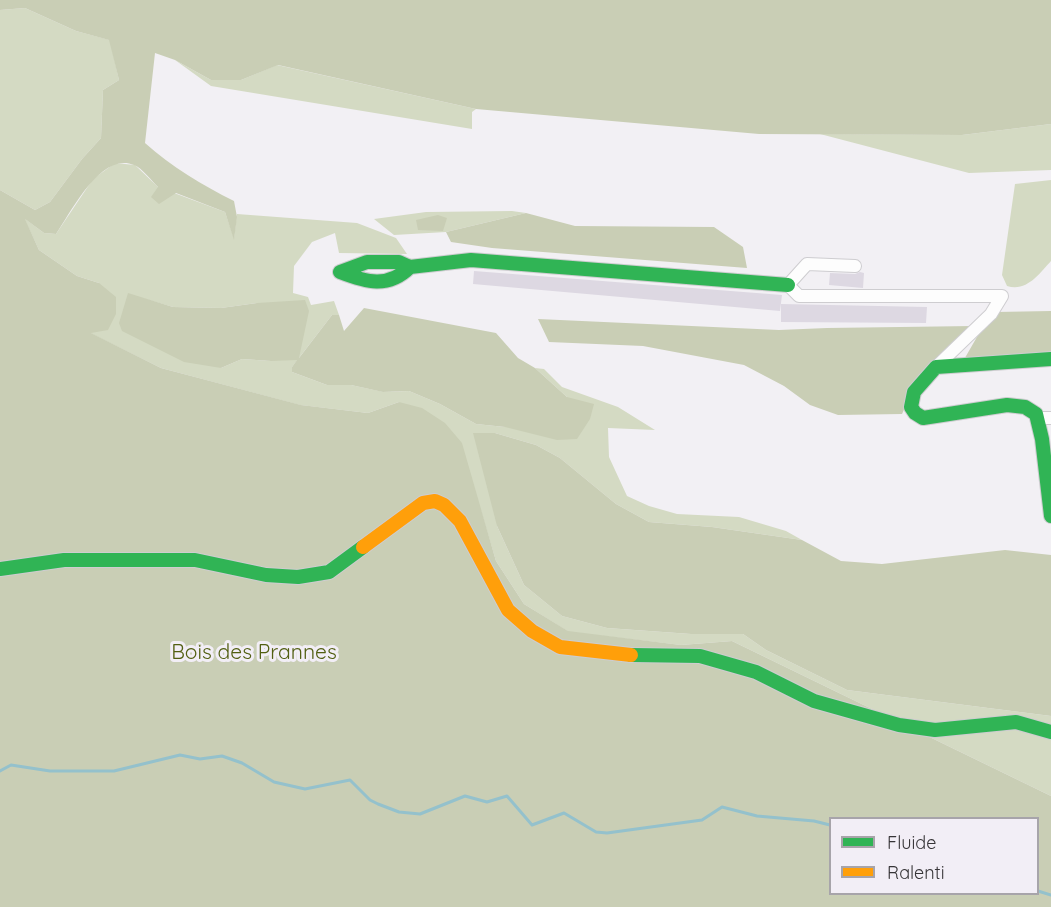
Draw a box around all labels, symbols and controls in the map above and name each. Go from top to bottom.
park label: Bois des Prannes [171,640,337,666]
legend [829,817,1039,895]
text: Fluide [887,831,936,854]
text: Ralenti [887,861,945,884]

